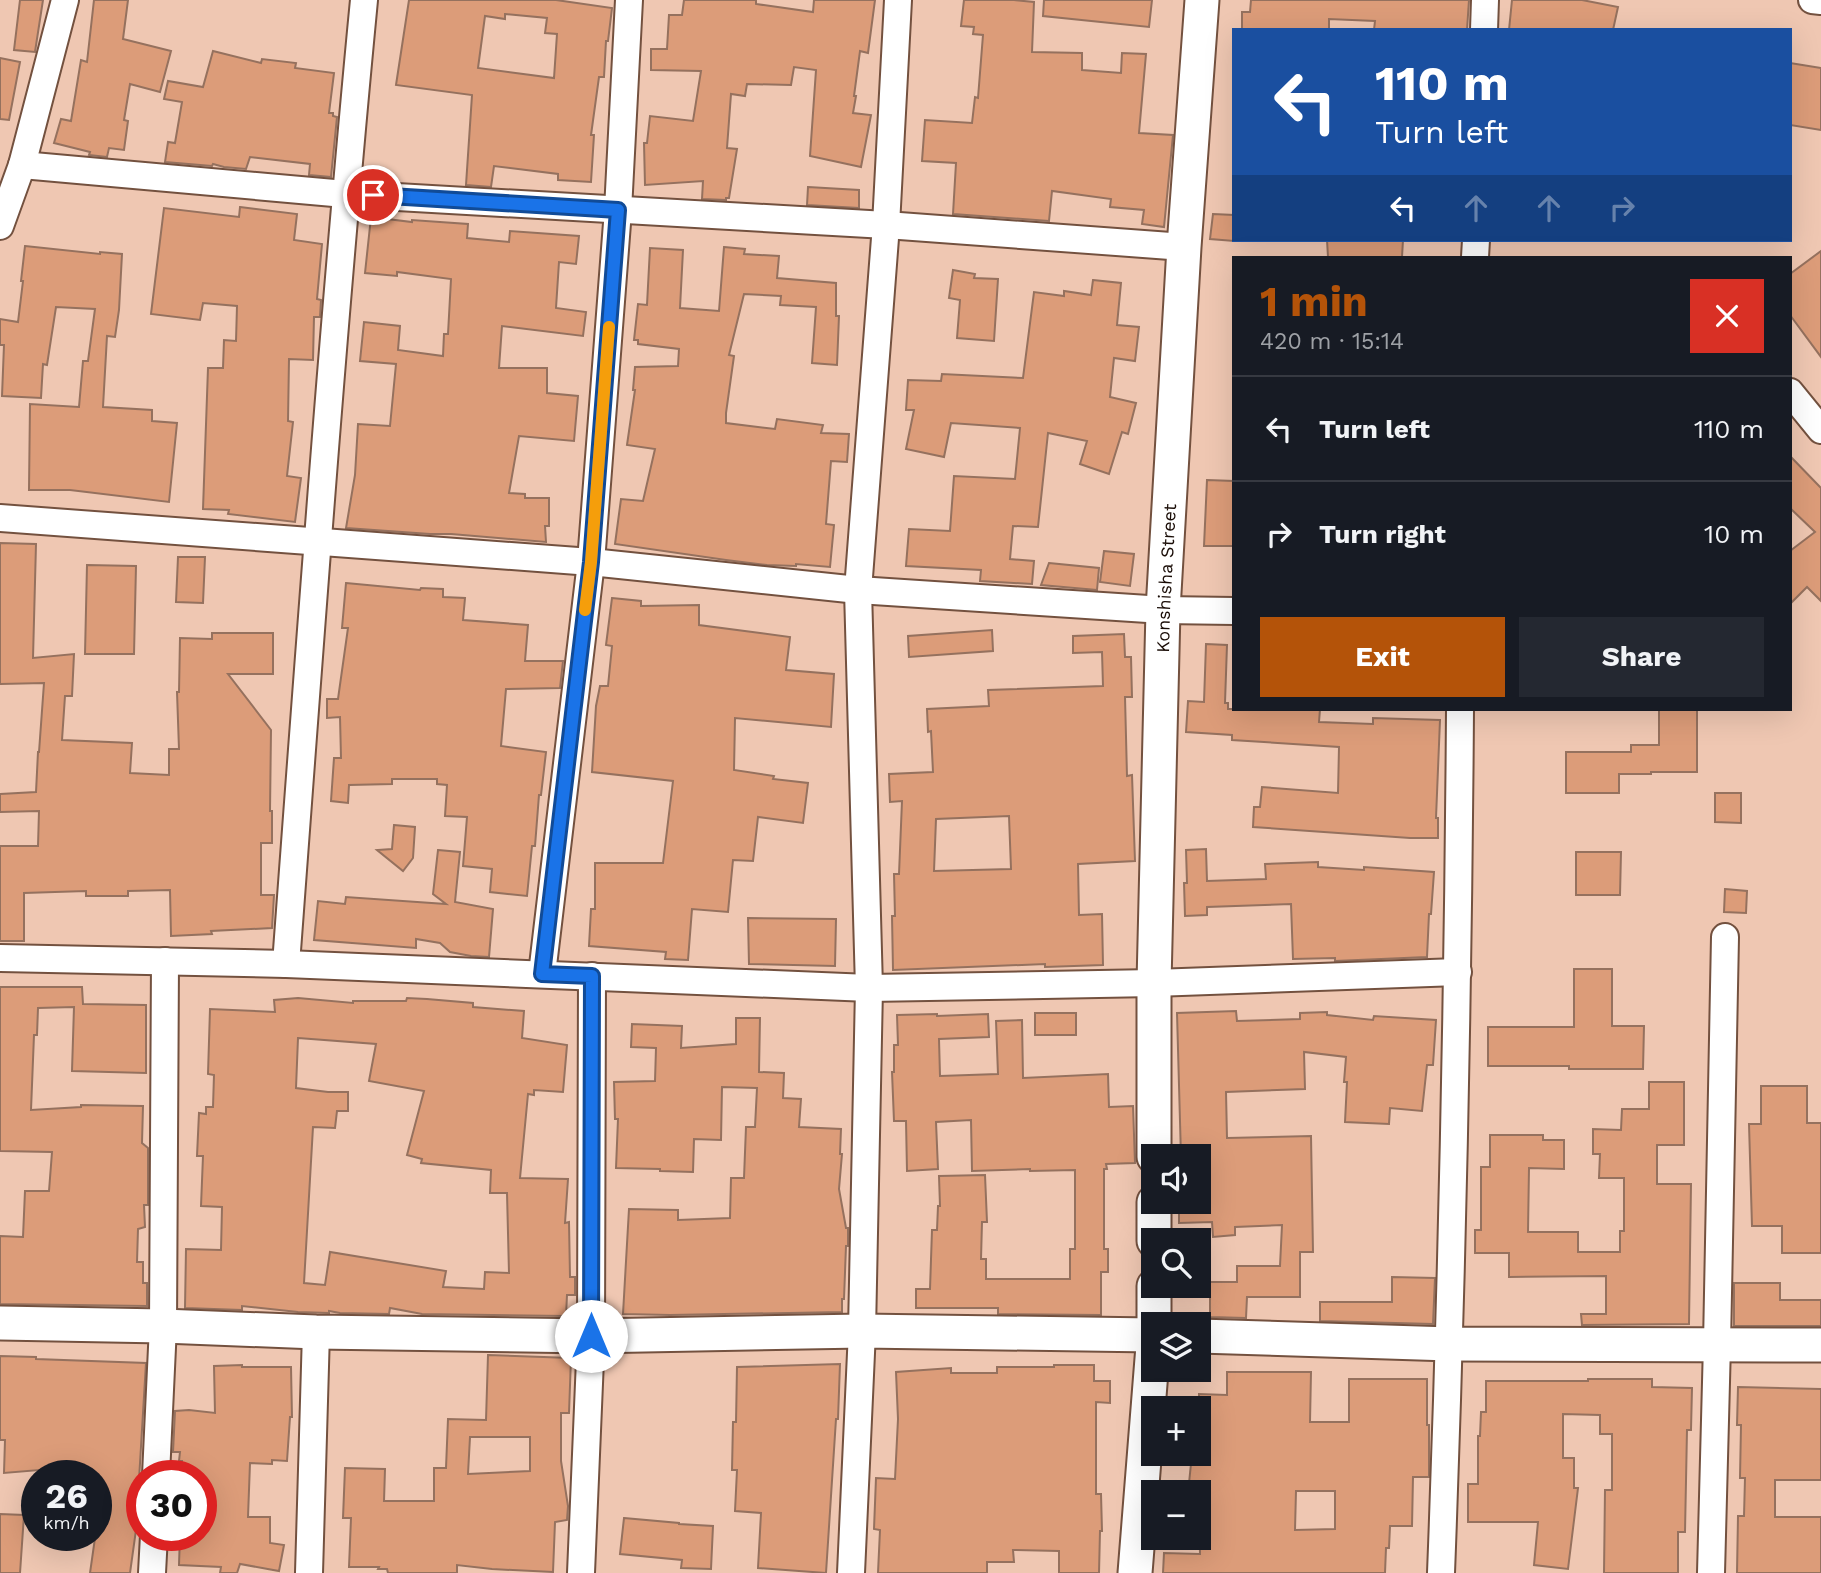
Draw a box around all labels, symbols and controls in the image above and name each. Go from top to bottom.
text: 110 m [1375,54,1509,112]
icon: left [1260,56,1351,147]
text: Turn left [1375,113,1508,151]
pin [343,165,403,225]
icon: arrive [354,176,392,214]
icon: left [1384,189,1422,227]
icon: ahead [1457,189,1495,227]
icon: ahead [1530,189,1568,227]
icon: right [1603,189,1641,227]
text: 1 min [1260,277,1368,326]
button: close [1690,279,1764,353]
text: 420 m · 15:14 [1260,328,1404,355]
icon: left [1260,410,1298,448]
text: Turn left [1319,414,1430,444]
text: 110 m [1694,414,1764,444]
street label: Konshisha Street [1151,503,1180,653]
icon: right [1260,515,1298,553]
text: Turn right [1319,519,1446,549]
text: 10 m [1704,519,1764,549]
button: Exit [1260,617,1505,697]
button: Share [1519,617,1764,697]
map controls [1141,1144,1211,1550]
button: sound [1141,1144,1211,1214]
button: search [1141,1228,1211,1298]
position arrow [554,1299,628,1373]
button: layers [1141,1312,1211,1382]
button: + [1141,1396,1211,1466]
speed limit sign: 30 [126,1460,217,1551]
text: 26 [45,1475,88,1517]
button: − [1141,1480,1211,1550]
text: km/h [43,1512,90,1533]

